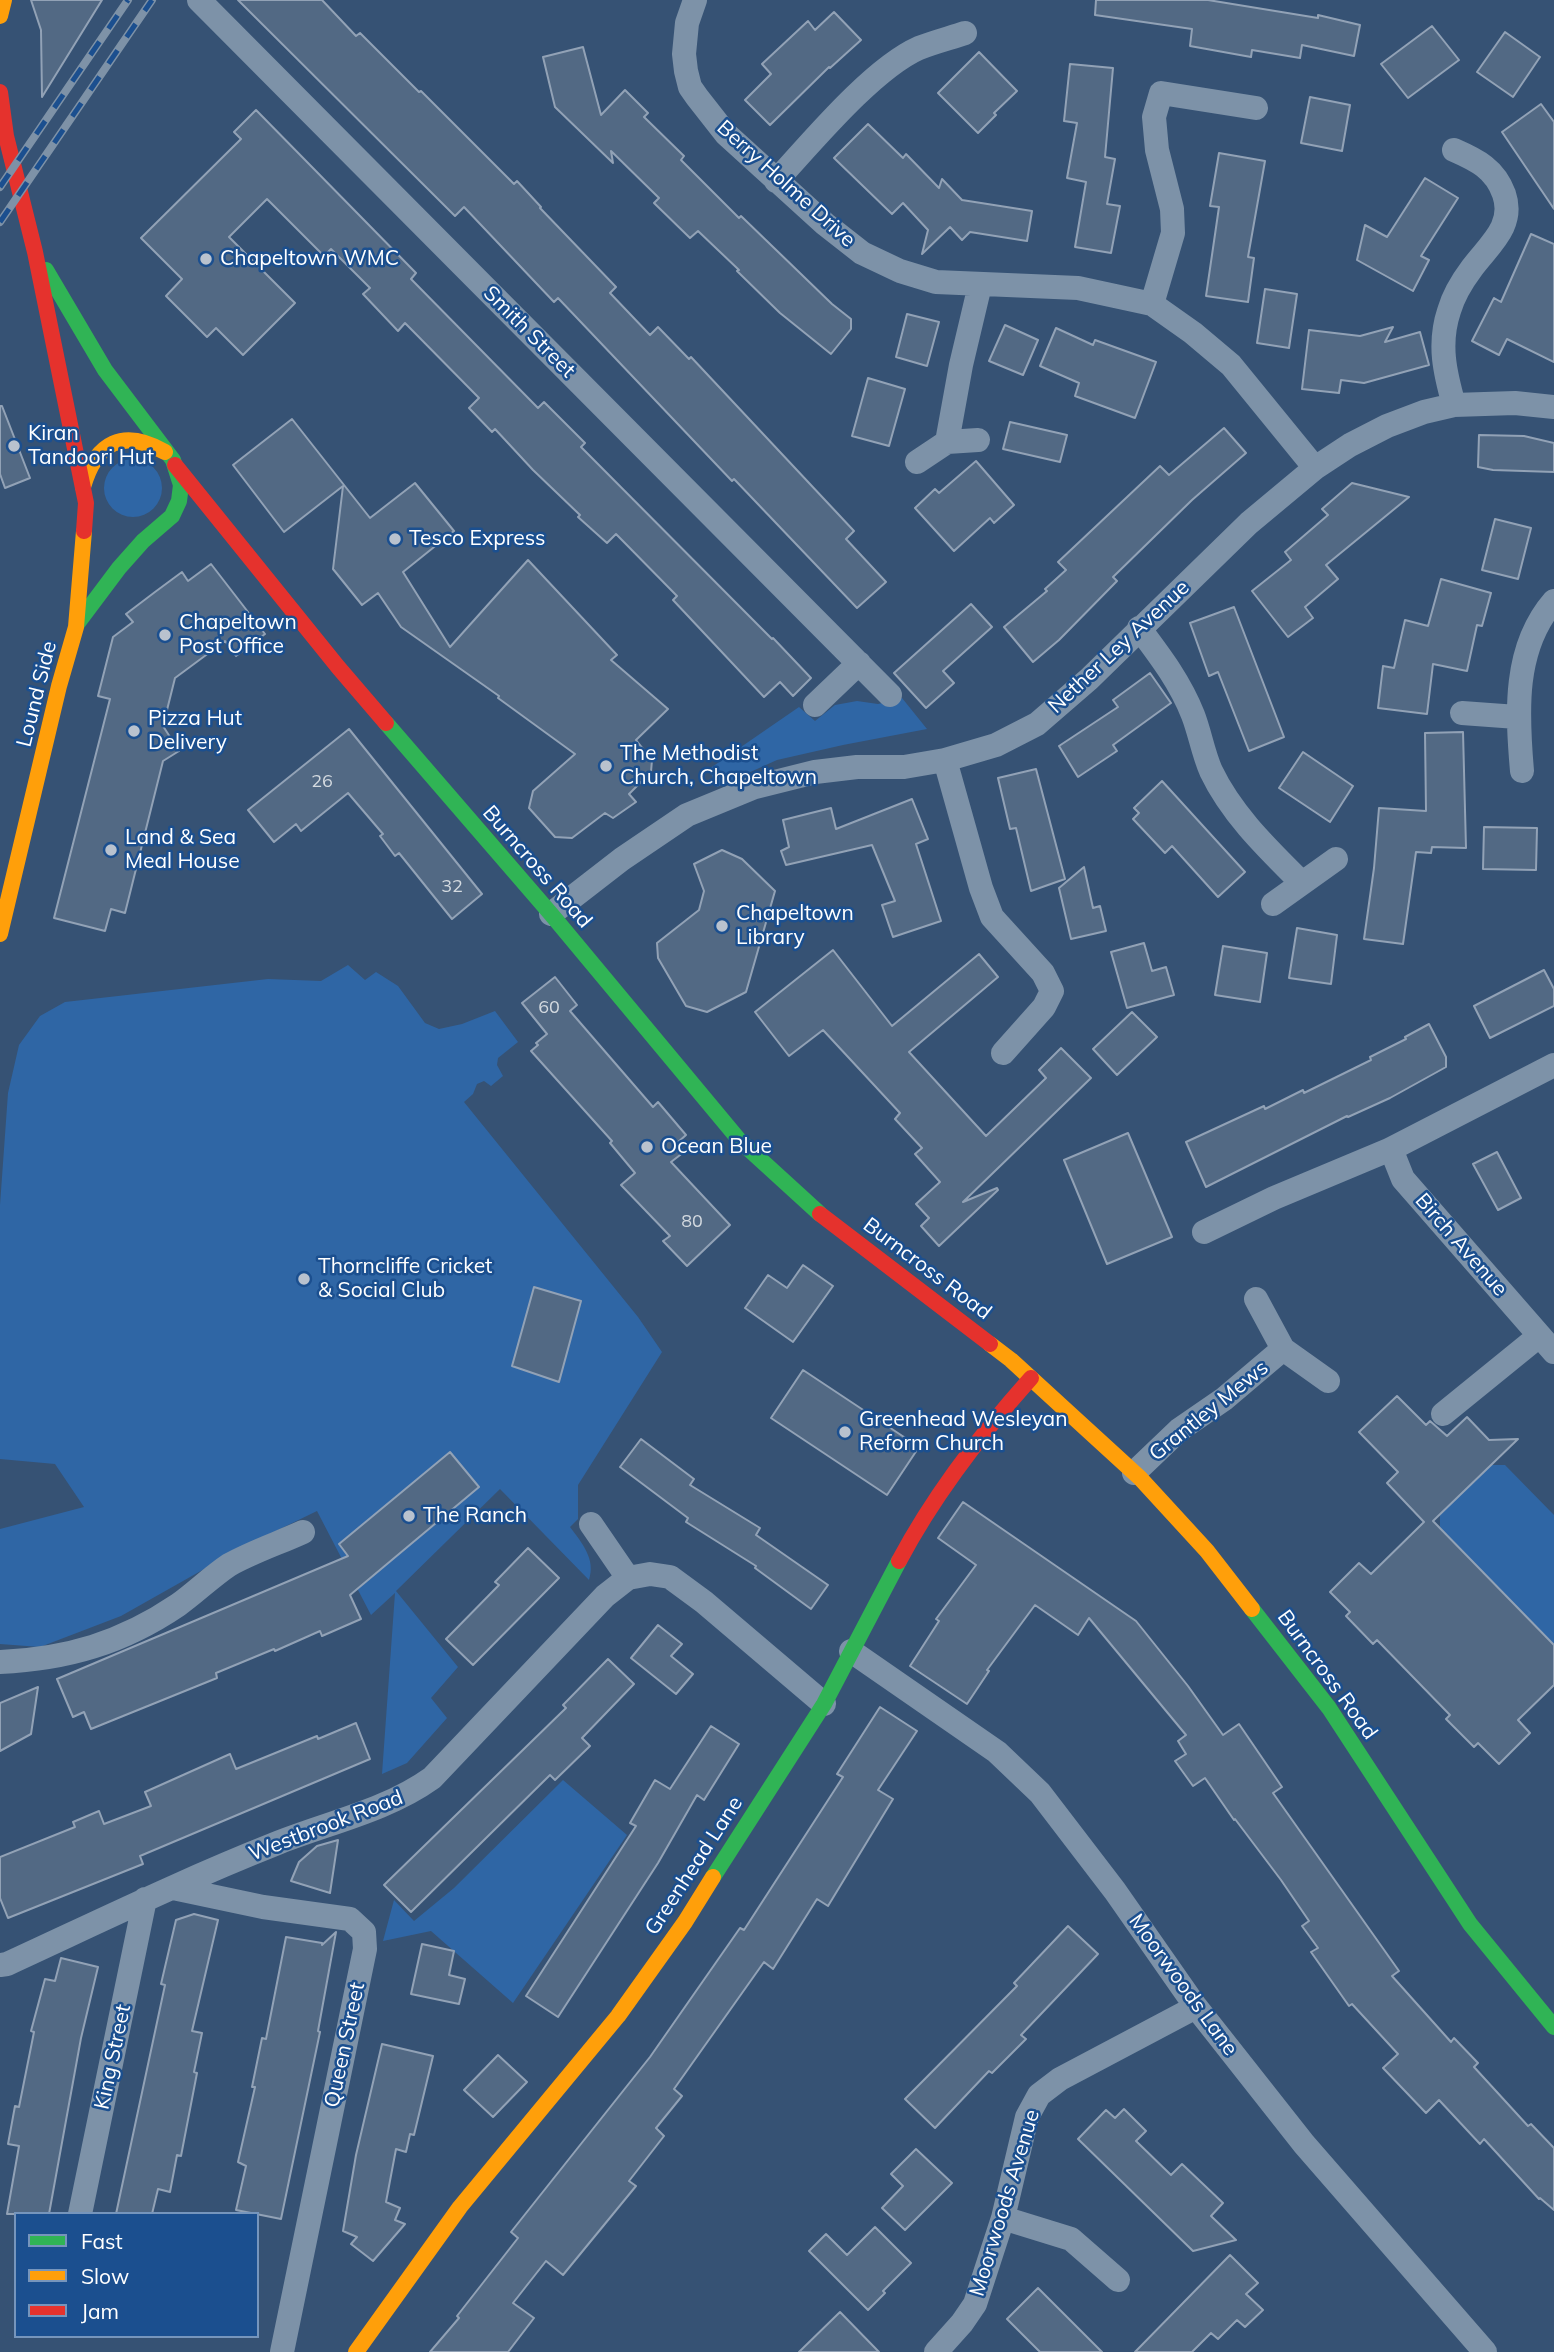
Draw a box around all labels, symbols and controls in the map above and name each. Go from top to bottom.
street label: Berry Holme Drive [712,115,860,253]
place label: Chapeltown WMC [220,246,399,272]
marker: Chapeltown WMC [198,251,214,267]
street label: Smith Street [478,281,580,383]
place label: Kiran Tandoori Hut [28,421,154,471]
marker: Kiran Tandoori Hut [6,438,22,454]
place label: Tesco Express [409,526,546,552]
marker: Tesco Express [387,531,403,547]
street label: Nether Ley Avenue [1043,575,1195,719]
place label: Chapeltown Post Office [179,610,297,660]
marker: Chapeltown Post Office [157,627,173,643]
street label: Lound Side [12,639,62,749]
place label: Pizza Hut Delivery [148,706,242,756]
marker: Pizza Hut Delivery [126,723,142,739]
place label: The Methodist Church, Chapeltown [620,741,817,791]
marker: The Methodist Church, Chapeltown [598,758,614,774]
house number: 26 [311,771,333,793]
street label: Burncross Road [477,801,597,933]
place label: Land & Sea Meal House [125,825,240,875]
marker: Land & Sea Meal House [103,842,119,858]
house number: 32 [441,876,463,898]
place label: Chapeltown Library [736,901,854,951]
marker: Chapeltown Library [714,918,730,934]
house number: 60 [538,997,560,1019]
place label: Ocean Blue [661,1134,772,1160]
marker: Ocean Blue [639,1139,655,1155]
street label: Birch Avenue [1409,1188,1513,1302]
house number: 80 [681,1211,703,1233]
street label: Burncross Road [858,1213,996,1325]
place label: Thorncliffe Cricket & Social Club [318,1254,492,1304]
marker: Thorncliffe Cricket & Social Club [296,1271,312,1287]
street label: Grantley Mews [1144,1355,1274,1467]
place label: Greenhead Wesleyan Reform Church [859,1407,1067,1457]
marker: Greenhead Wesleyan Reform Church [837,1424,853,1440]
place label: The Ranch [423,1503,527,1529]
marker: The Ranch [401,1508,417,1524]
street label: Burncross Road [1272,1605,1382,1745]
street label: Westbrook Road [245,1785,407,1867]
street label: Greenhead Lane [640,1792,748,1940]
street label: Moorwoods Lane [1123,1909,1243,2061]
street label: Queen Street [319,1980,371,2110]
street label: King Street [90,2002,136,2112]
street label: Moorwoods Avenue [965,2107,1045,2299]
legend [14,2212,259,2338]
text: Fast [81,2228,123,2254]
text: Slow [81,2263,129,2289]
text: Jam [81,2298,119,2324]

